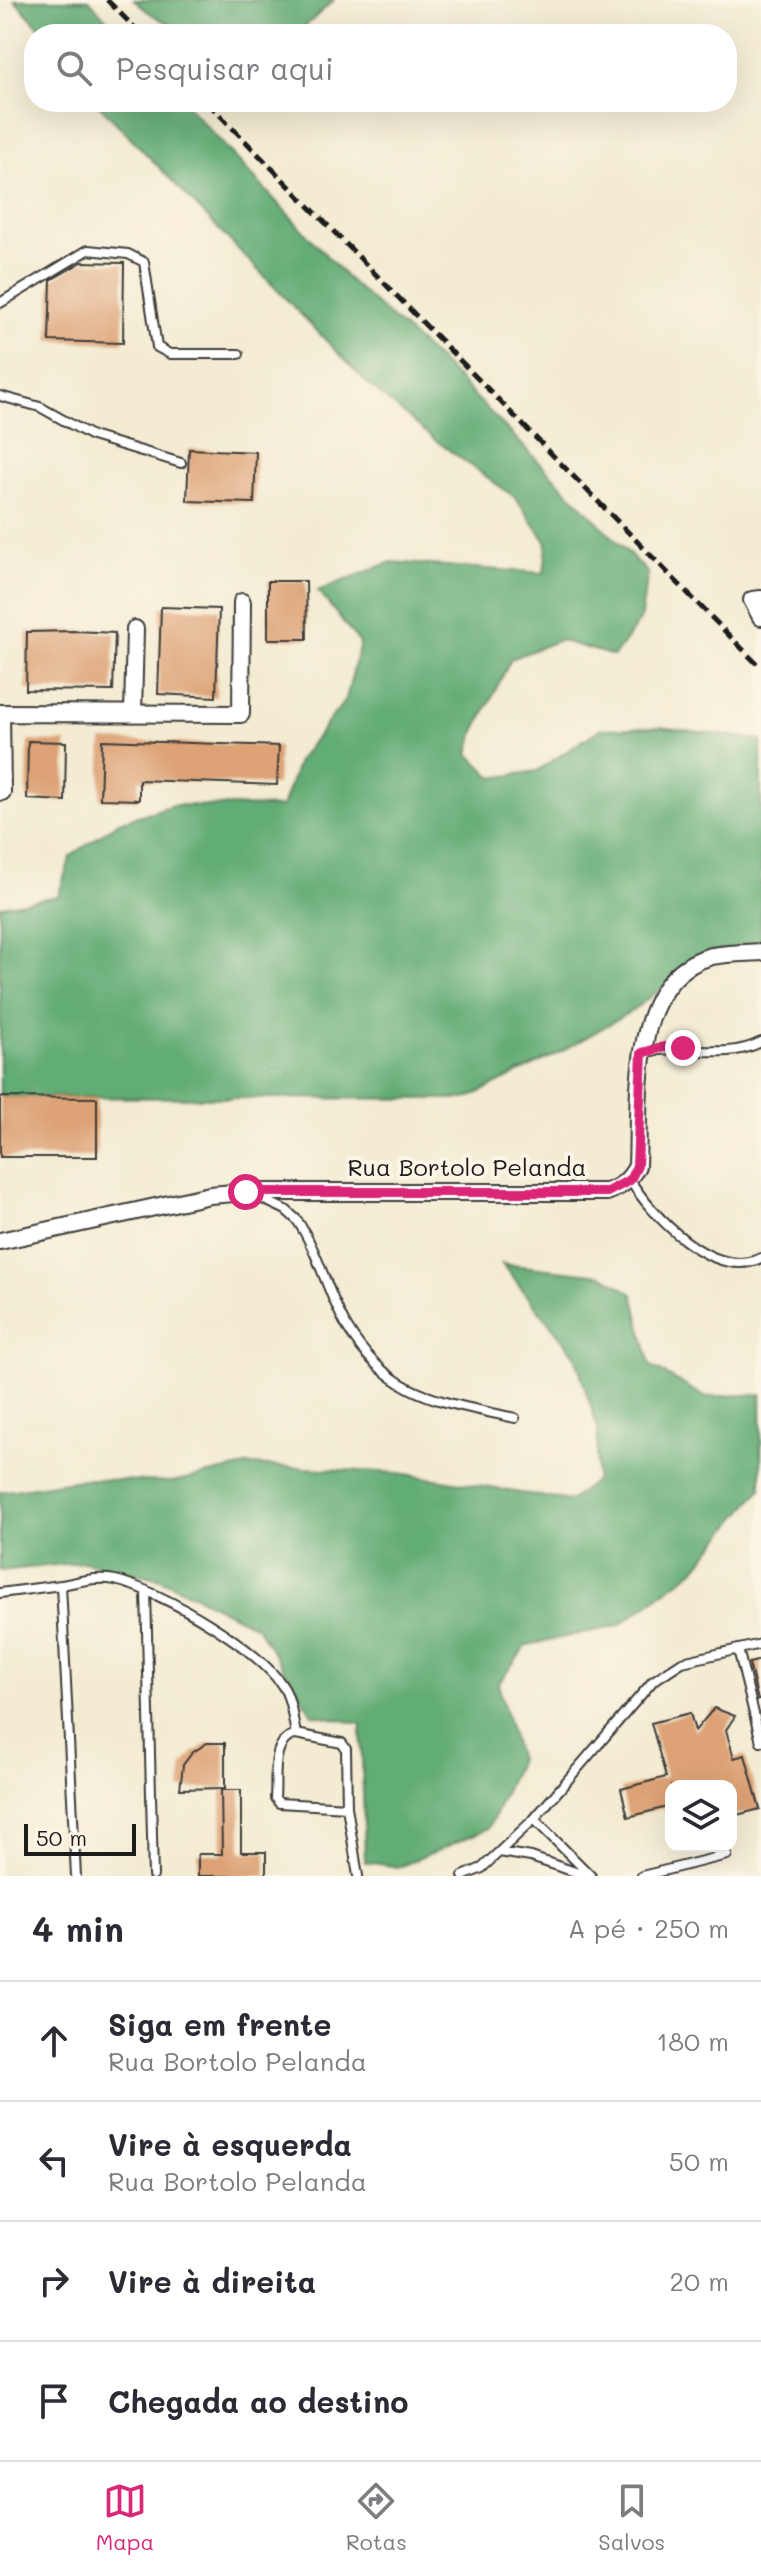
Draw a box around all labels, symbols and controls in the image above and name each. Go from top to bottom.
search box [24,24,737,112]
icon: search [52,46,96,90]
text: Pesquisar aqui [116,48,334,88]
route end [665,1030,701,1066]
street label: Rua Bortolo Pelanda [347,1151,587,1182]
route start [228,1174,264,1210]
map controls [665,1780,737,1852]
button: layers [665,1780,737,1852]
scale bar [24,1820,136,1856]
text: 50 m [36,1823,87,1852]
text: 4 min [32,1906,124,1951]
text: A pé · 250 m [568,1911,729,1945]
text: Siga em frente [108,2004,331,2044]
icon: ahead [32,2019,76,2063]
text: 180 m [657,2024,729,2058]
text: Rua Bortolo Pelanda [108,2044,367,2078]
text: Vire à esquerda [108,2124,352,2164]
icon: left [32,2139,76,2183]
text: 50 m [669,2144,729,2178]
text: Rua Bortolo Pelanda [108,2164,367,2198]
icon: right [32,2259,76,2303]
text: Vire à direita [108,2261,316,2301]
text: 20 m [669,2264,729,2298]
icon: arrive [32,2379,76,2423]
text: Chegada ao destino [108,2381,408,2421]
tab: Mapa [96,2479,154,2556]
tab: Rotas [346,2479,407,2556]
tab: Salvos [598,2479,665,2556]

